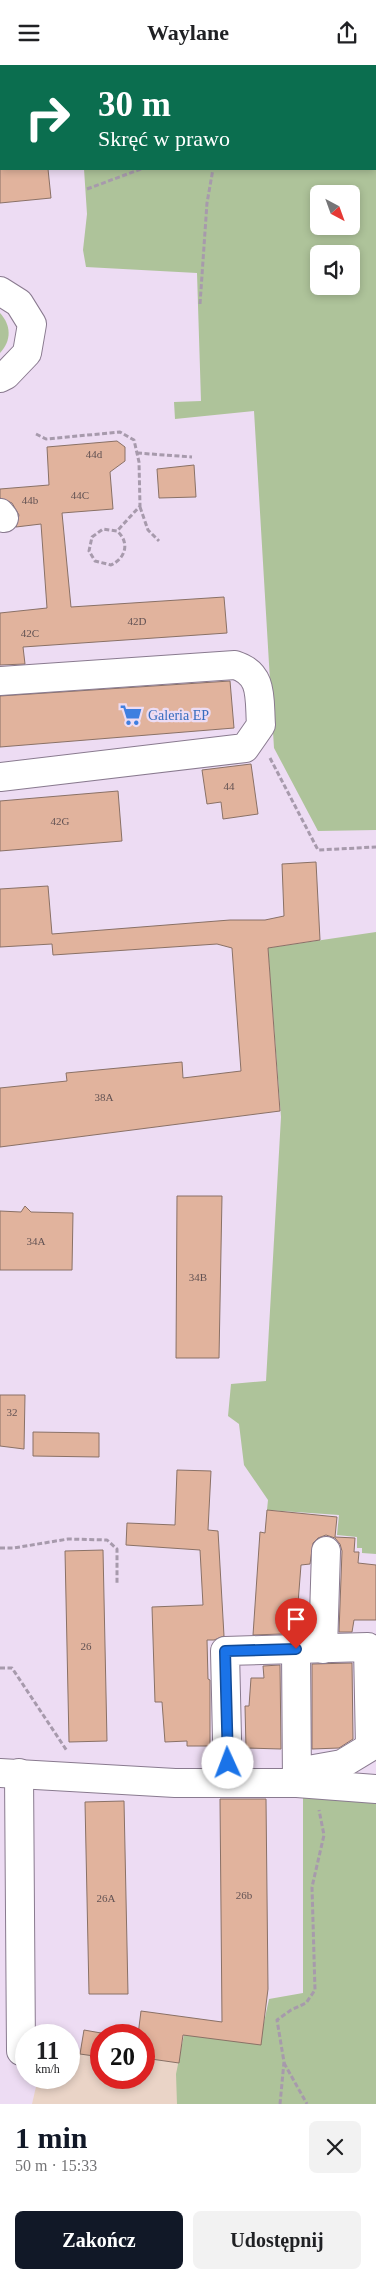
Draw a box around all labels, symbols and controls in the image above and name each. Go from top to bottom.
icon: menu [15,19,43,47]
icon: share [333,19,361,47]
text: Waylane [147,20,229,45]
icon: right [15,85,80,150]
text: 30 m [98,85,171,124]
text: Skręć w prawo [98,126,230,151]
north arrow [310,185,360,235]
map controls [310,185,360,295]
button: sound [310,245,360,295]
house number: 44d [86,448,103,460]
house number: 44C [71,489,89,501]
house number: 44b [22,494,39,506]
house number: 42D [128,615,147,627]
house number: 42C [21,627,39,639]
supermarket icon: Galeria EP [118,702,144,728]
place label: Galeria EP [148,708,209,723]
house number: 44 [224,780,235,792]
house number: 42G [51,815,70,827]
house number: 38A [95,1091,114,1103]
house number: 34A [27,1235,46,1247]
house number: 34B [189,1271,207,1283]
house number: 32 [7,1406,18,1418]
pin [275,1598,317,1649]
icon: arrive [282,1605,310,1633]
house number: 26 [81,1640,92,1652]
position arrow [201,1736,253,1788]
house number: 26b [236,1889,253,1901]
house number: 26A [97,1892,116,1904]
speed limit sign: 20 [90,2024,155,2089]
text: 11 [36,2037,59,2064]
text: km/h [35,2062,60,2076]
text: 1 min [15,2121,88,2154]
button: close [309,2121,361,2173]
text: 50 m · 15:33 [15,2157,97,2174]
button: Zakończ [15,2211,183,2269]
button: Udostępnij [193,2211,361,2269]

